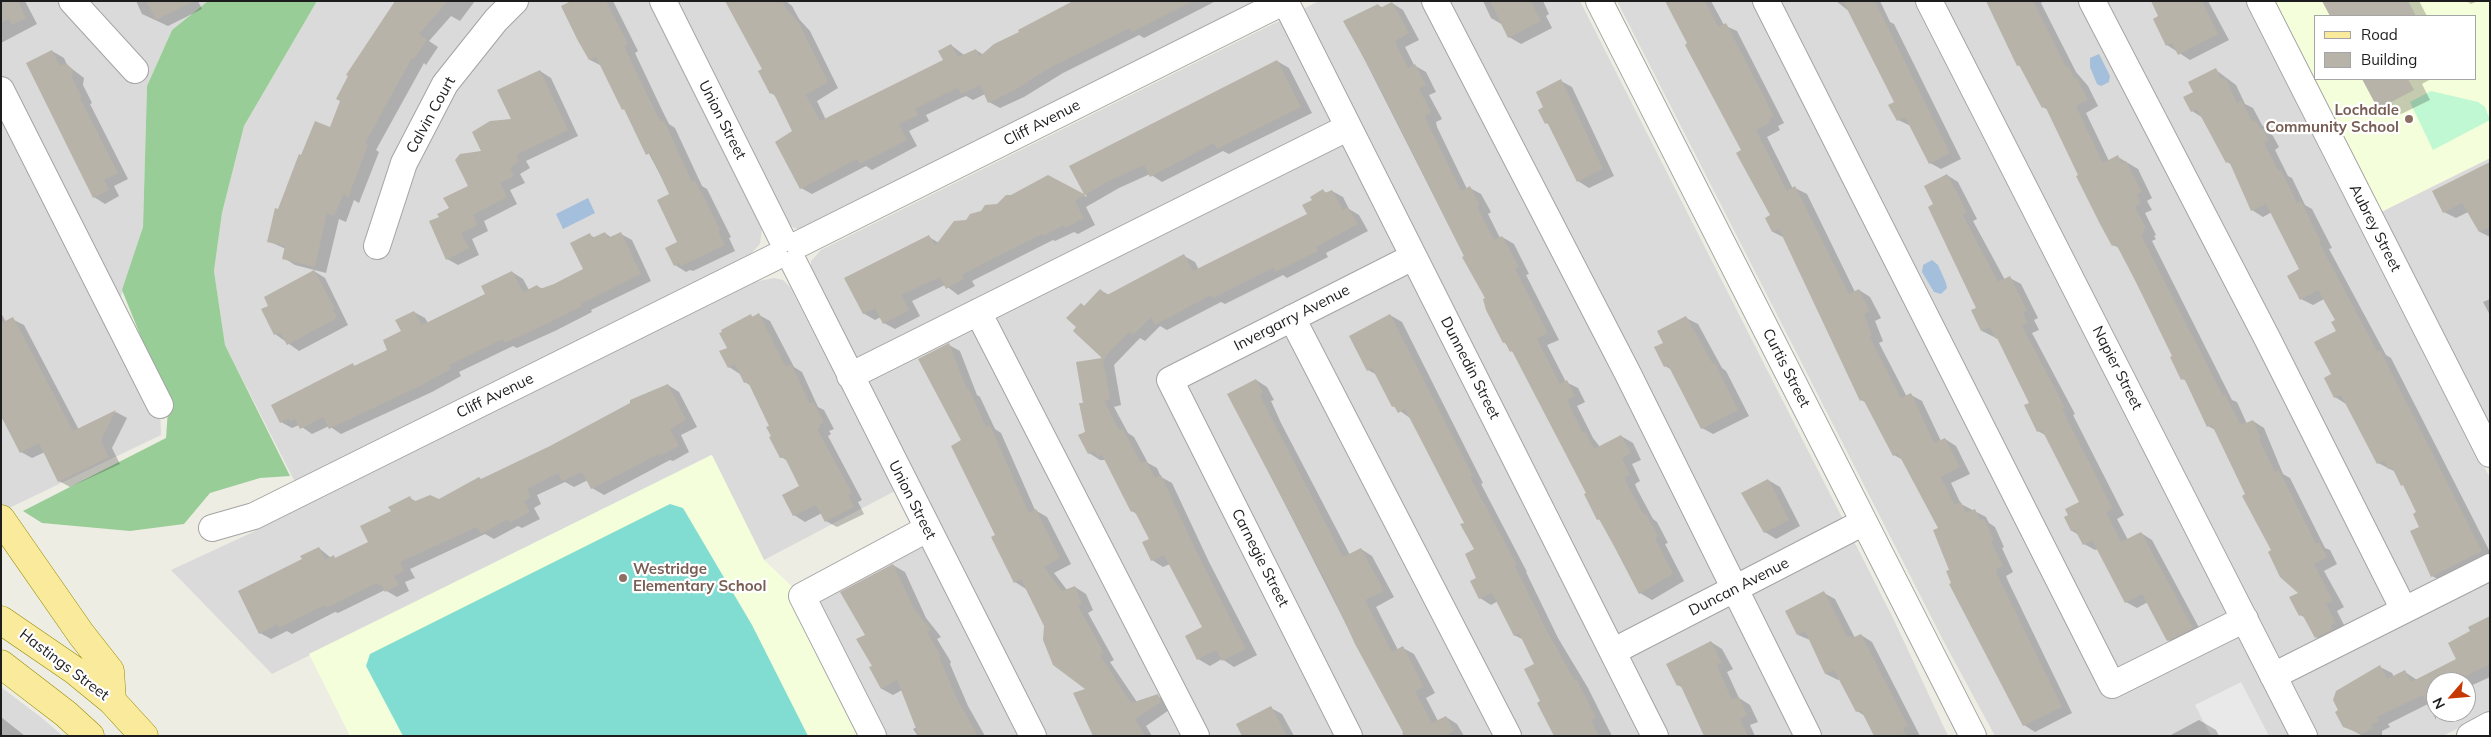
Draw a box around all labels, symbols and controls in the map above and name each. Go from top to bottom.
legend [2314,15,2476,80]
text: Road [2361,25,2398,44]
text: Building [2361,50,2417,69]
street label: Calvin Court [403,74,459,156]
street label: Union Street [694,78,750,162]
street label: Cliff Avenue [1001,96,1083,150]
place label: Lochdale Community School [2265,101,2399,136]
marker: Lochdale Community School [2403,113,2415,125]
street label: Aubrey Street [2345,181,2405,275]
street label: Invergarry Avenue [1231,281,1353,355]
street label: Dunnedin Street [1436,314,1504,422]
street label: Napier Street [2088,323,2146,413]
street label: Curtis Street [1758,325,1814,411]
street label: Cliff Avenue [454,370,536,422]
street label: Union Street [884,458,940,542]
street label: Carnegie Street [1228,506,1292,610]
street label: Duncan Avenue [1686,554,1792,620]
place label: Westridge Elementary School [633,560,766,595]
marker: Westridge Elementary School [617,572,629,584]
street label: Hastings Street [16,626,112,704]
north arrow [2426,672,2476,722]
text: N [2428,695,2449,712]

